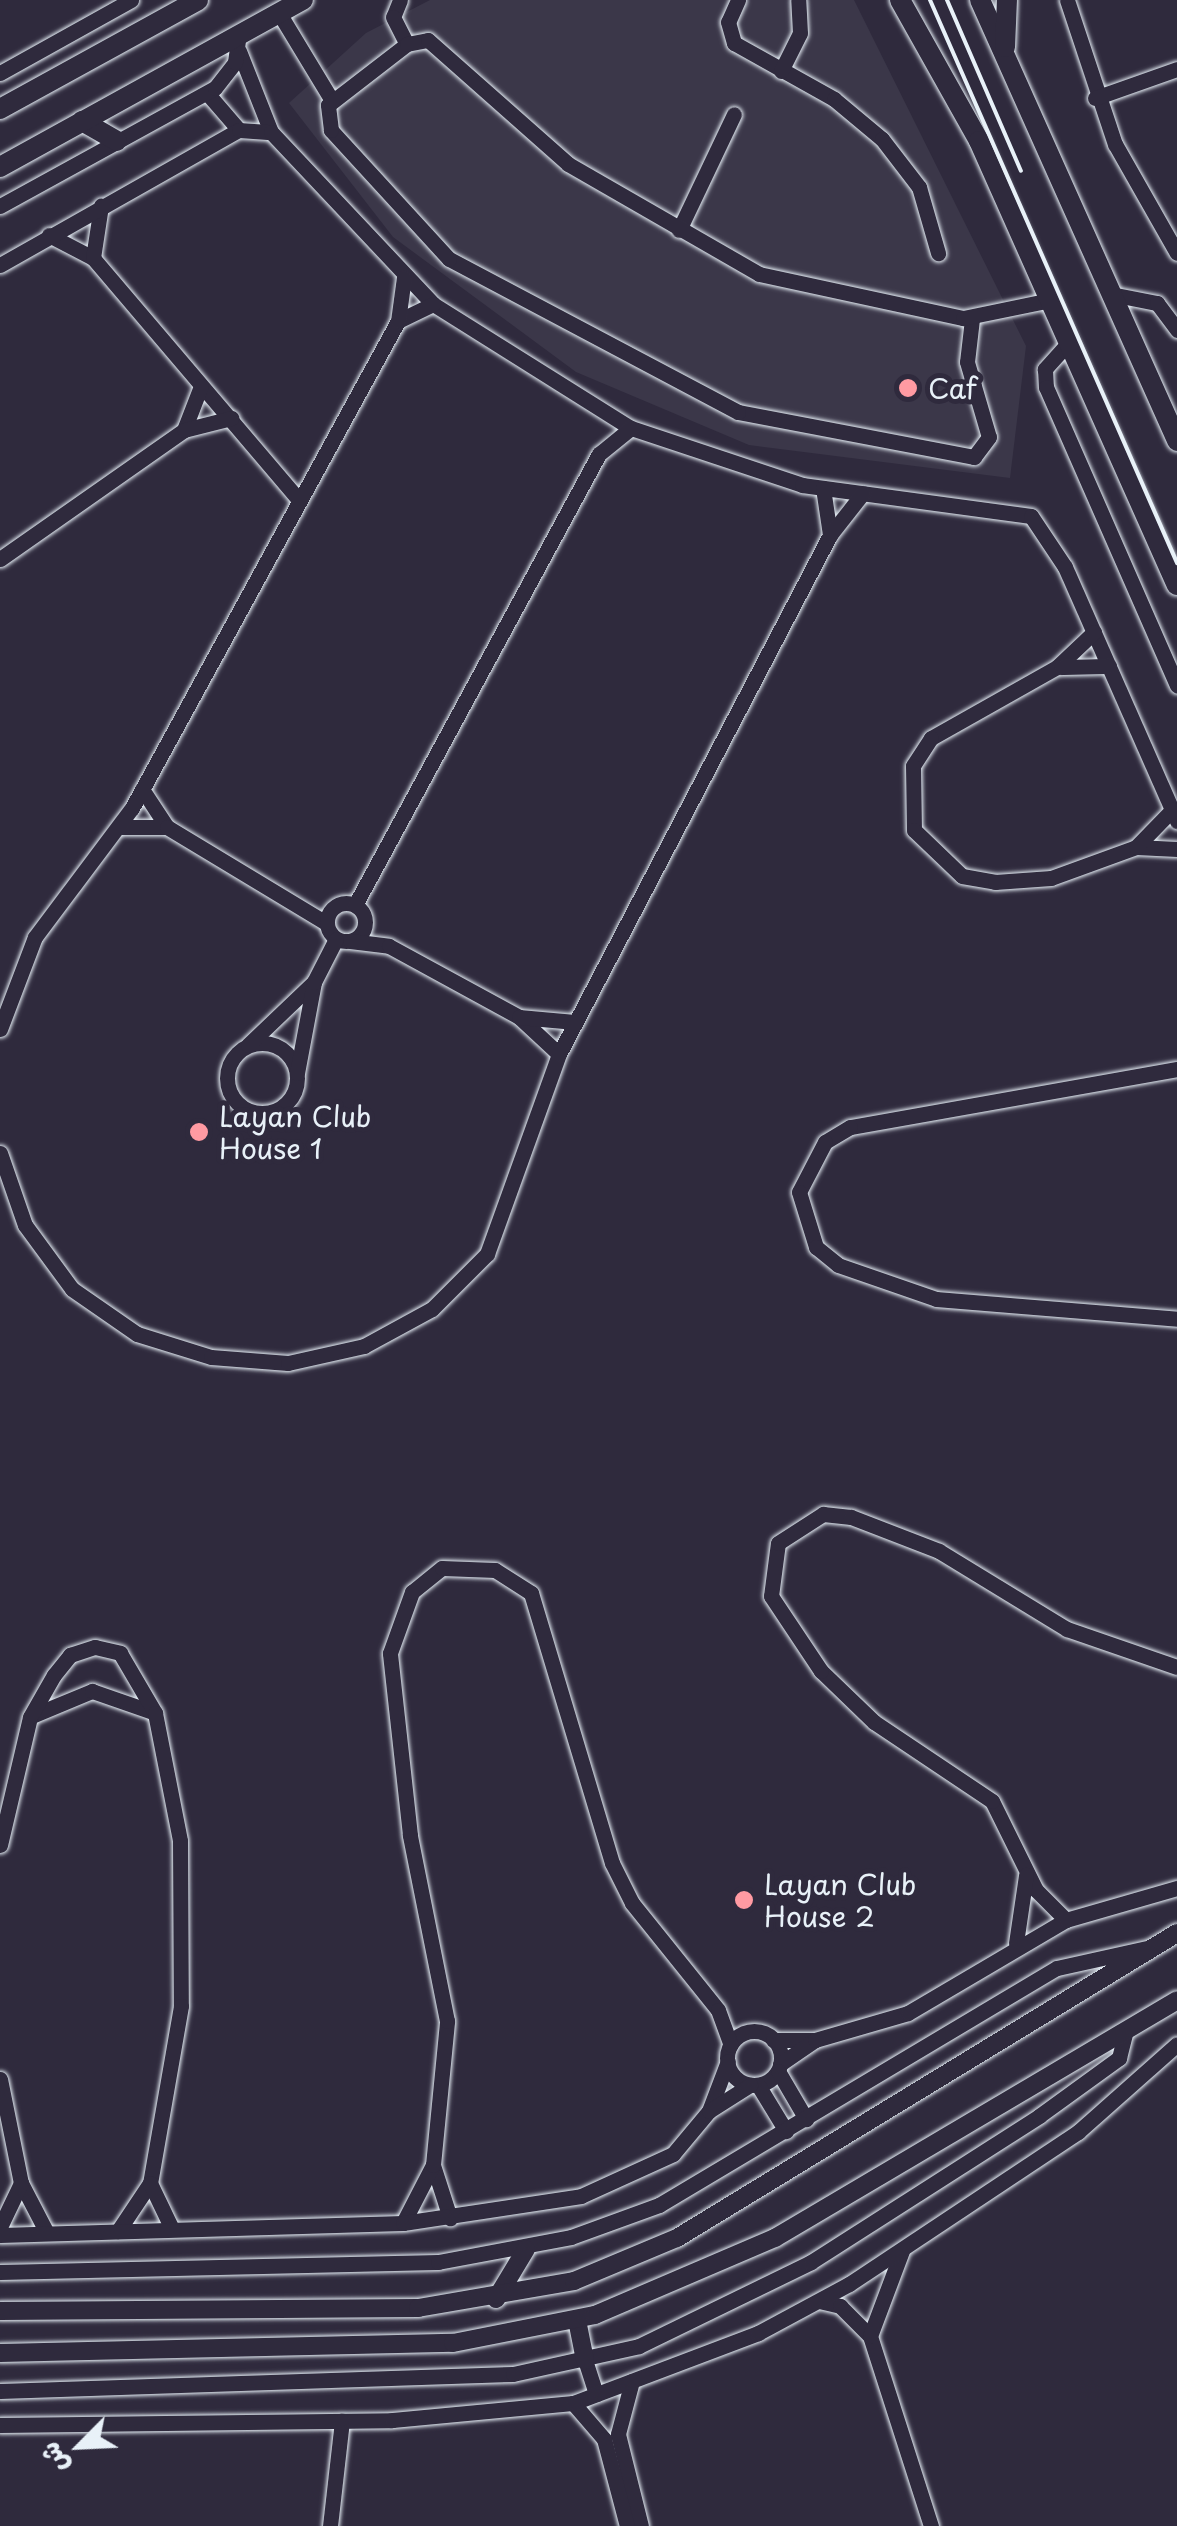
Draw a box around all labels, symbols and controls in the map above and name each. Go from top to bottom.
place label: Caf [928,371,977,405]
marker: Caf [897,377,919,399]
place label: Layan Club House 1 [219,1099,370,1165]
marker: Layan Club House 1 [188,1121,210,1143]
place label: Layan Club House 2 [764,1867,915,1933]
marker: Layan Club House 2 [733,1889,755,1911]
north arrow [30,2396,130,2496]
text: ش [26,2436,78,2481]

